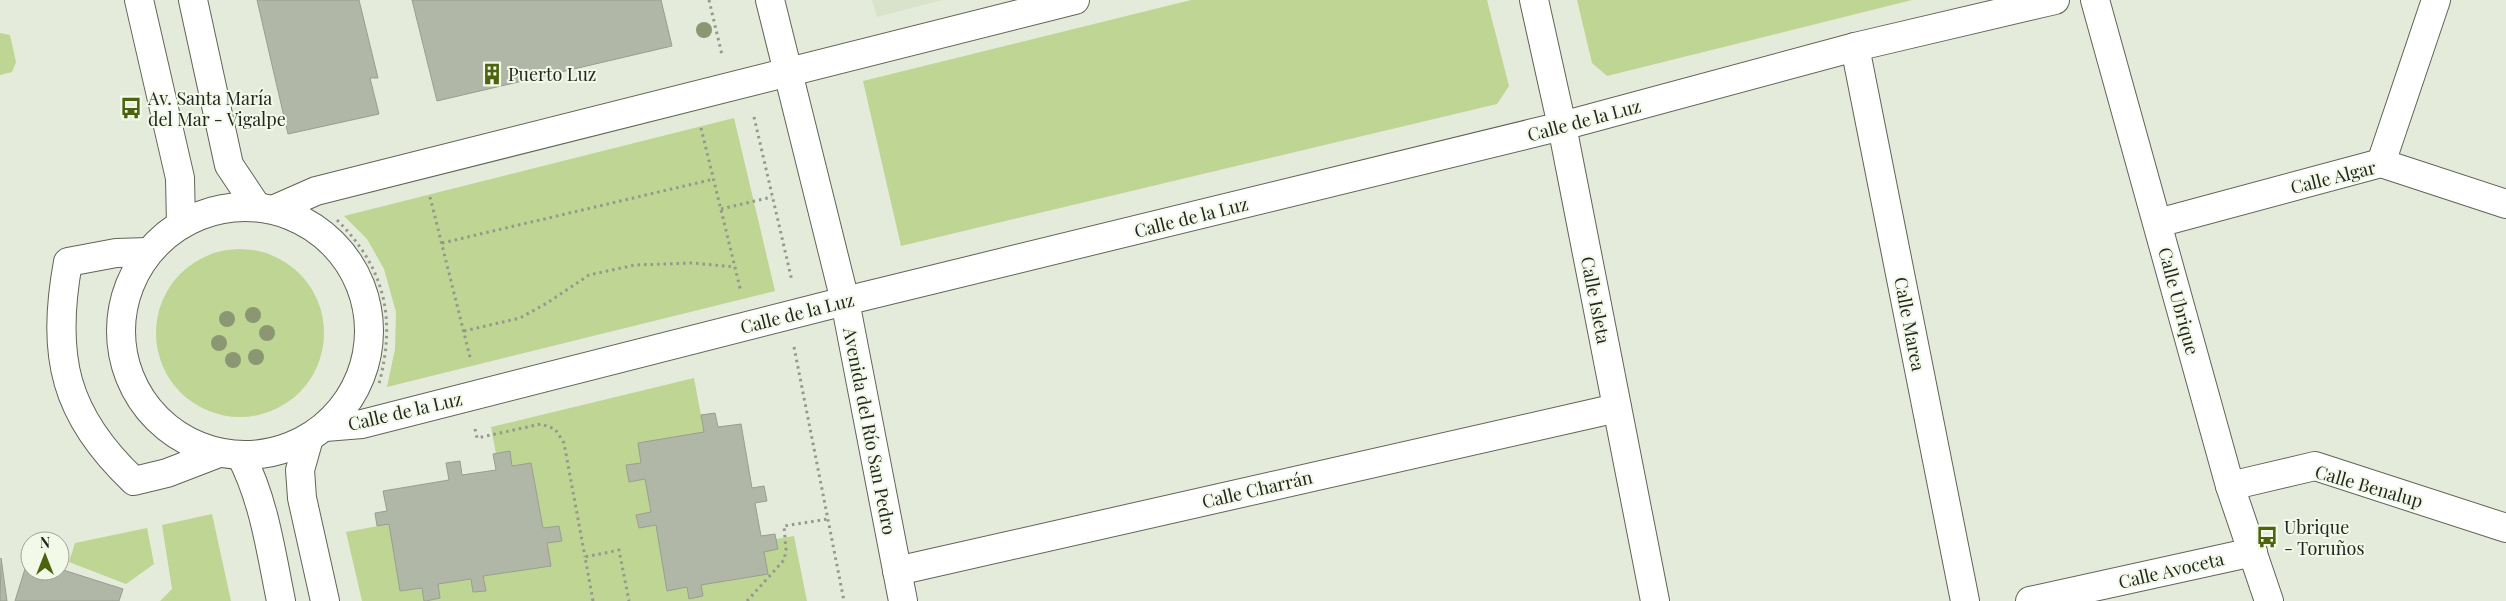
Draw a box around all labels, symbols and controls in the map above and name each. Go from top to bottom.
building icon: Puerto Luz [479,61,505,87]
place label: Puerto Luz [508,62,596,86]
place label: Av. Santa María del Mar - Vigalpe [147,86,286,131]
street label: Calle de la Luz [1525,93,1643,147]
bus stop icon: Av. Santa María del Mar - Vigalpe [118,95,144,121]
street label: Calle Algar [2288,155,2378,199]
street label: Calle de la Luz [1132,191,1250,243]
street label: Calle Ubrique [2153,245,2205,357]
street label: Calle Isleta [1576,254,1616,346]
street label: Calle Marea [1889,275,1931,373]
street label: Calle de la Luz [738,287,856,339]
street label: Avenida del Río San Pedro [838,324,902,537]
street label: Calle de la Luz [346,386,464,436]
street label: Calle Benalup [2312,459,2426,513]
street label: Calle Charrán [1199,465,1315,513]
place label: Ubrique - Toruños [2284,515,2364,560]
bus stop icon: Ubrique - Toruños [2254,524,2280,550]
north arrow [20,531,70,581]
text: N [40,533,50,552]
street label: Calle Avoceta [2116,546,2226,594]

